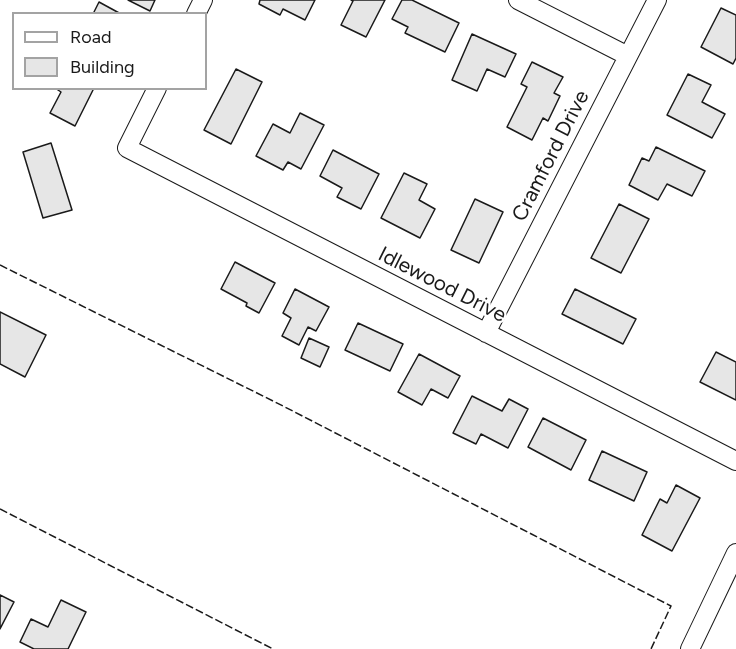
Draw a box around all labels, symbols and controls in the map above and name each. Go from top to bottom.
legend [12,12,207,90]
text: Road [70,26,111,48]
text: Building [70,56,135,78]
street label: Cramford Drive [507,86,595,226]
street label: Idlewood Drive [374,242,510,328]

